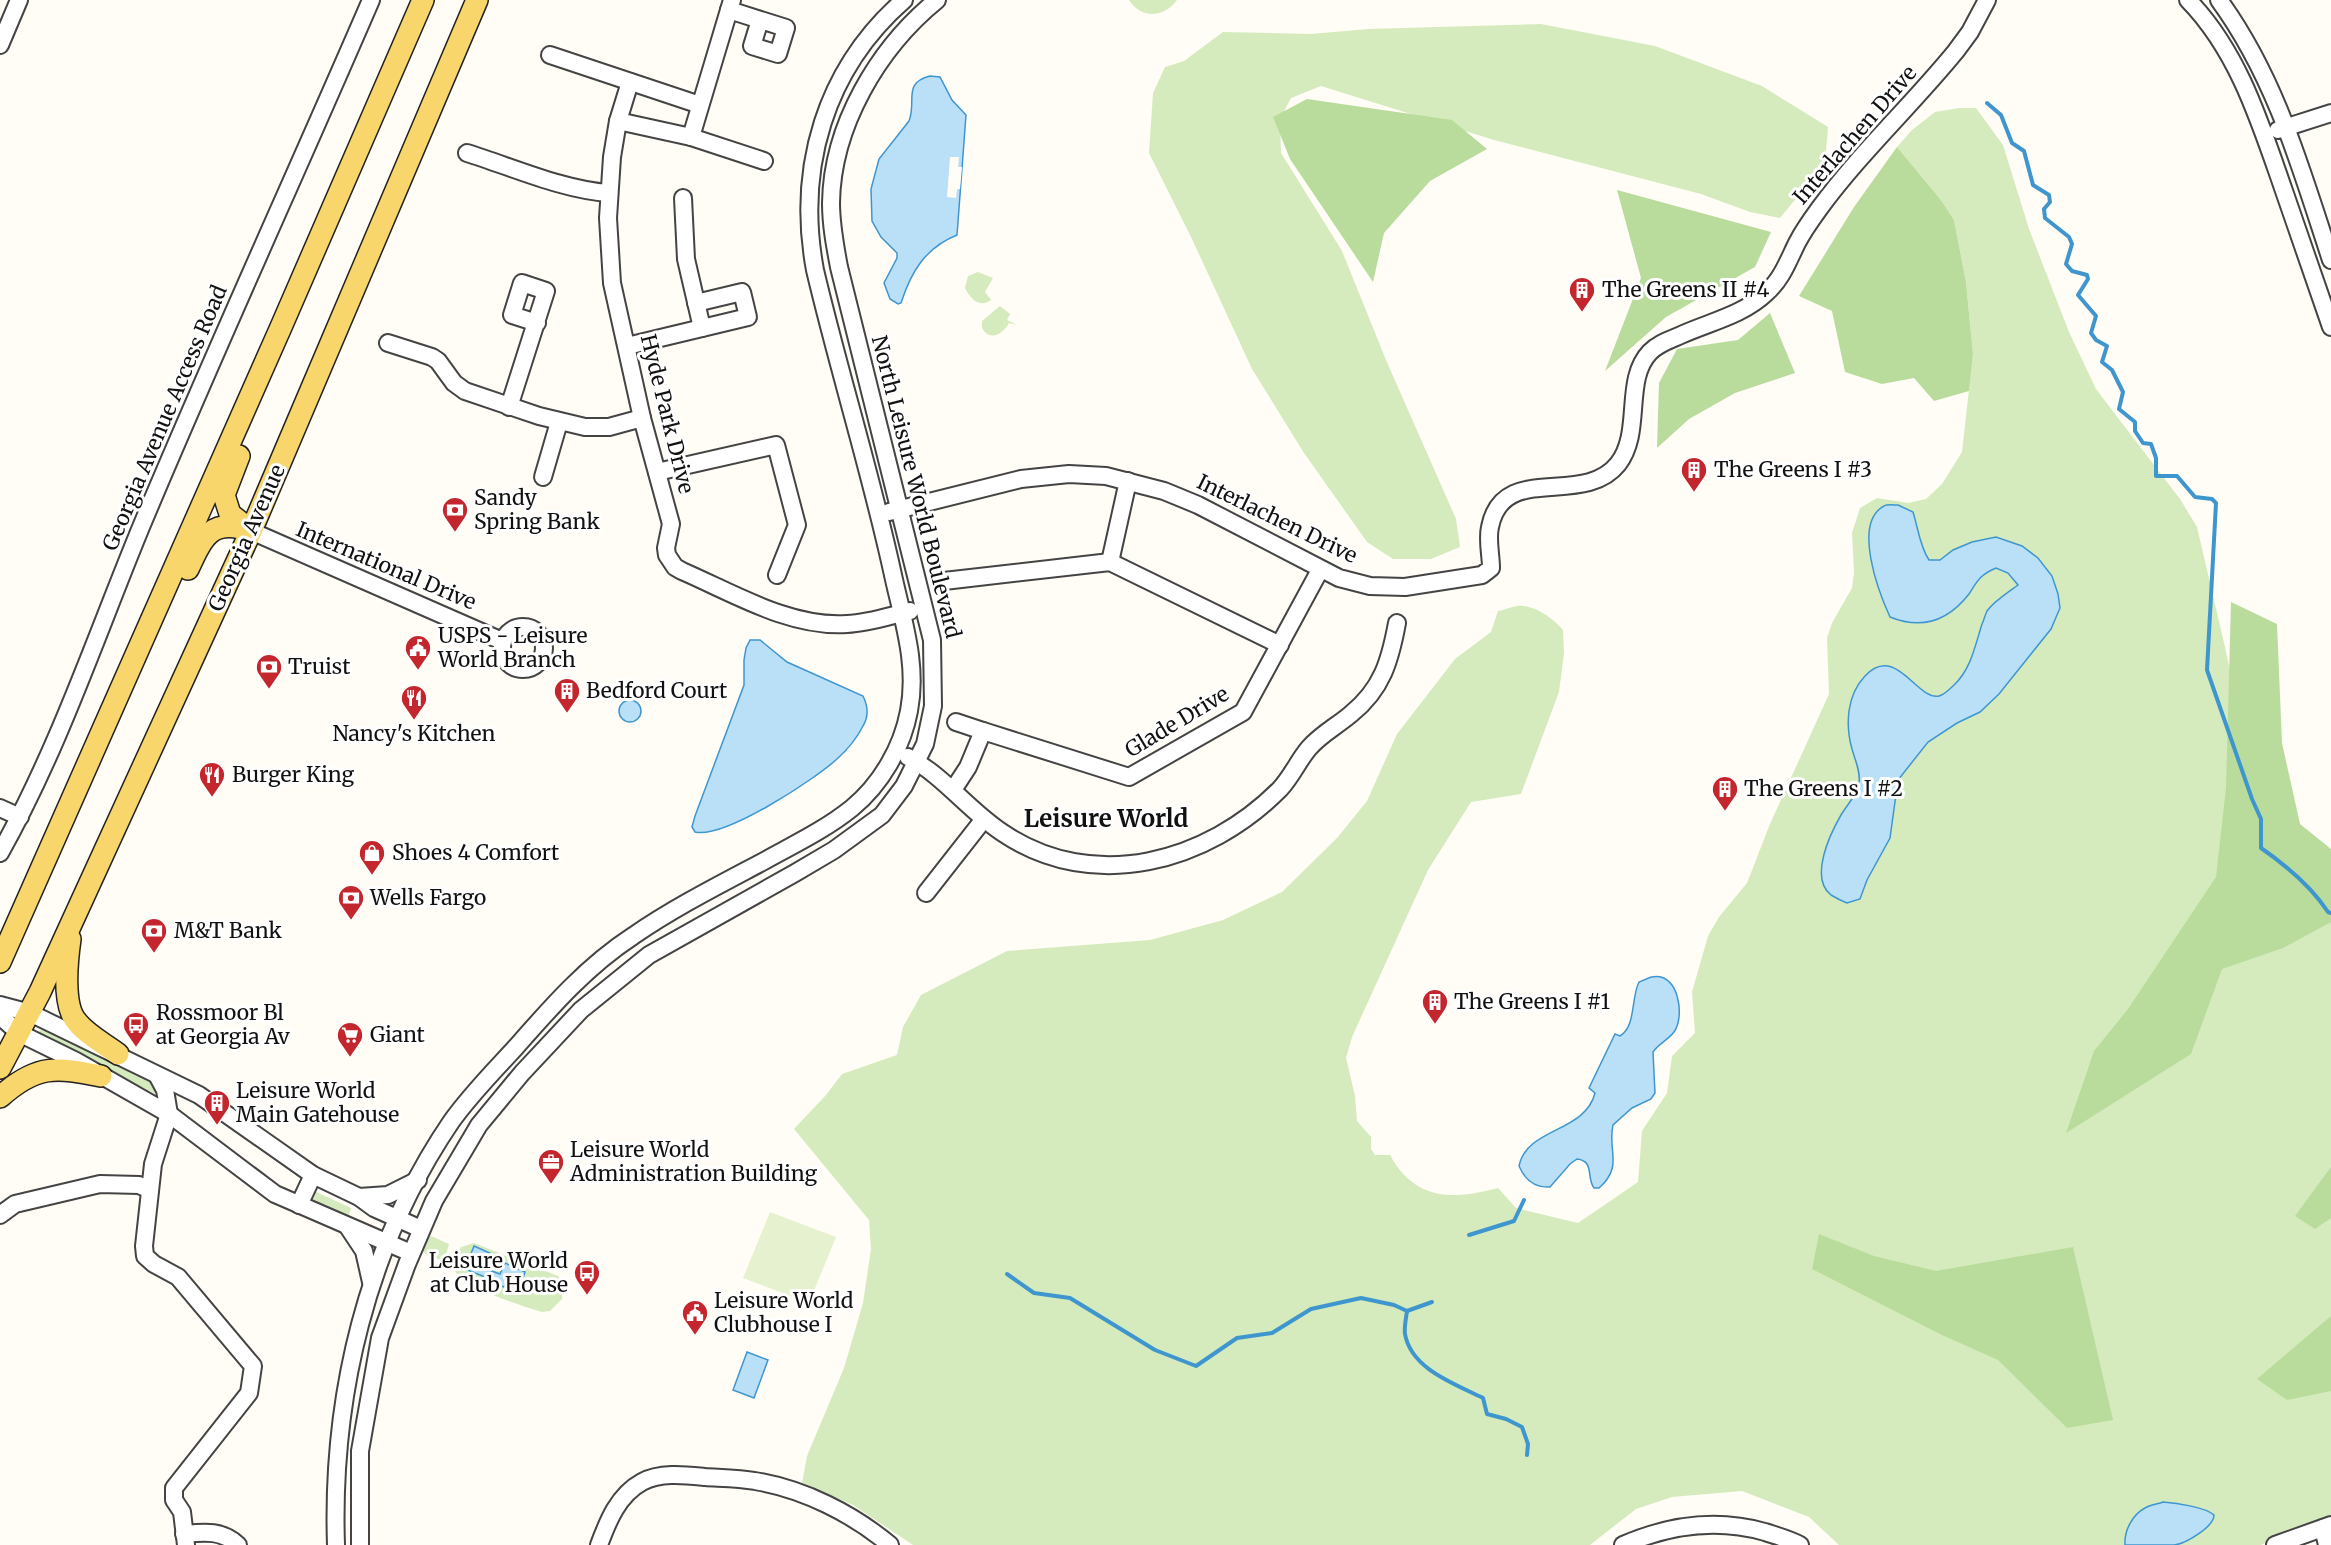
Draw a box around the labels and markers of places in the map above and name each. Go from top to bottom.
building icon: The Greens II #4 [1567,275,1597,313]
place label: The Greens II #4 [1602,276,1770,303]
building icon: The Greens I #3 [1679,455,1709,493]
place label: The Greens I #3 [1714,456,1872,483]
place label: Sandy Spring Bank [474,484,600,535]
bank icon: Sandy Spring Bank [440,495,470,533]
place label: USPS - Leisure World Branch [437,622,588,673]
public building icon: USPS - Leisure World Branch [403,633,433,671]
bank icon: Truist [254,652,284,690]
place label: Truist [288,653,350,680]
building icon: Bedford Court [552,676,582,714]
place label: Bedford Court [586,677,727,704]
restaurant icon: Nancy's Kitchen [399,683,429,721]
place label: Nancy's Kitchen [333,720,496,747]
restaurant icon: Burger King [197,760,227,798]
place label: Burger King [232,761,355,788]
building icon: The Greens I #2 [1710,774,1740,812]
place label: The Greens I #2 [1744,775,1903,802]
shop icon: Shoes 4 Comfort [357,838,387,876]
place label: Shoes 4 Comfort [392,839,559,866]
bank icon: Wells Fargo [336,883,366,921]
place label: Wells Fargo [369,884,486,911]
bank icon: M&T Bank [139,916,169,954]
place label: M&T Bank [174,917,283,944]
building icon: The Greens I #1 [1420,987,1450,1025]
place label: The Greens I #1 [1454,988,1610,1015]
place label: Rossmoor Bl at Georgia Av [156,999,291,1050]
bus stop icon: Rossmoor Bl at Georgia Av [121,1010,151,1048]
supermarket icon: Giant [335,1020,365,1058]
place label: Giant [370,1021,425,1048]
place label: Leisure World Main Gatehouse [236,1077,399,1128]
building icon: Leisure World Main Gatehouse [202,1088,232,1126]
place label: Leisure World Administration Building [569,1136,817,1187]
office icon: Leisure World Administration Building [536,1147,566,1185]
place label: Leisure World at Club House [429,1247,568,1298]
bus stop icon: Leisure World at Club House [572,1258,602,1296]
place label: Leisure World Clubhouse I [714,1287,854,1338]
public building icon: Leisure World Clubhouse I [680,1298,710,1336]

